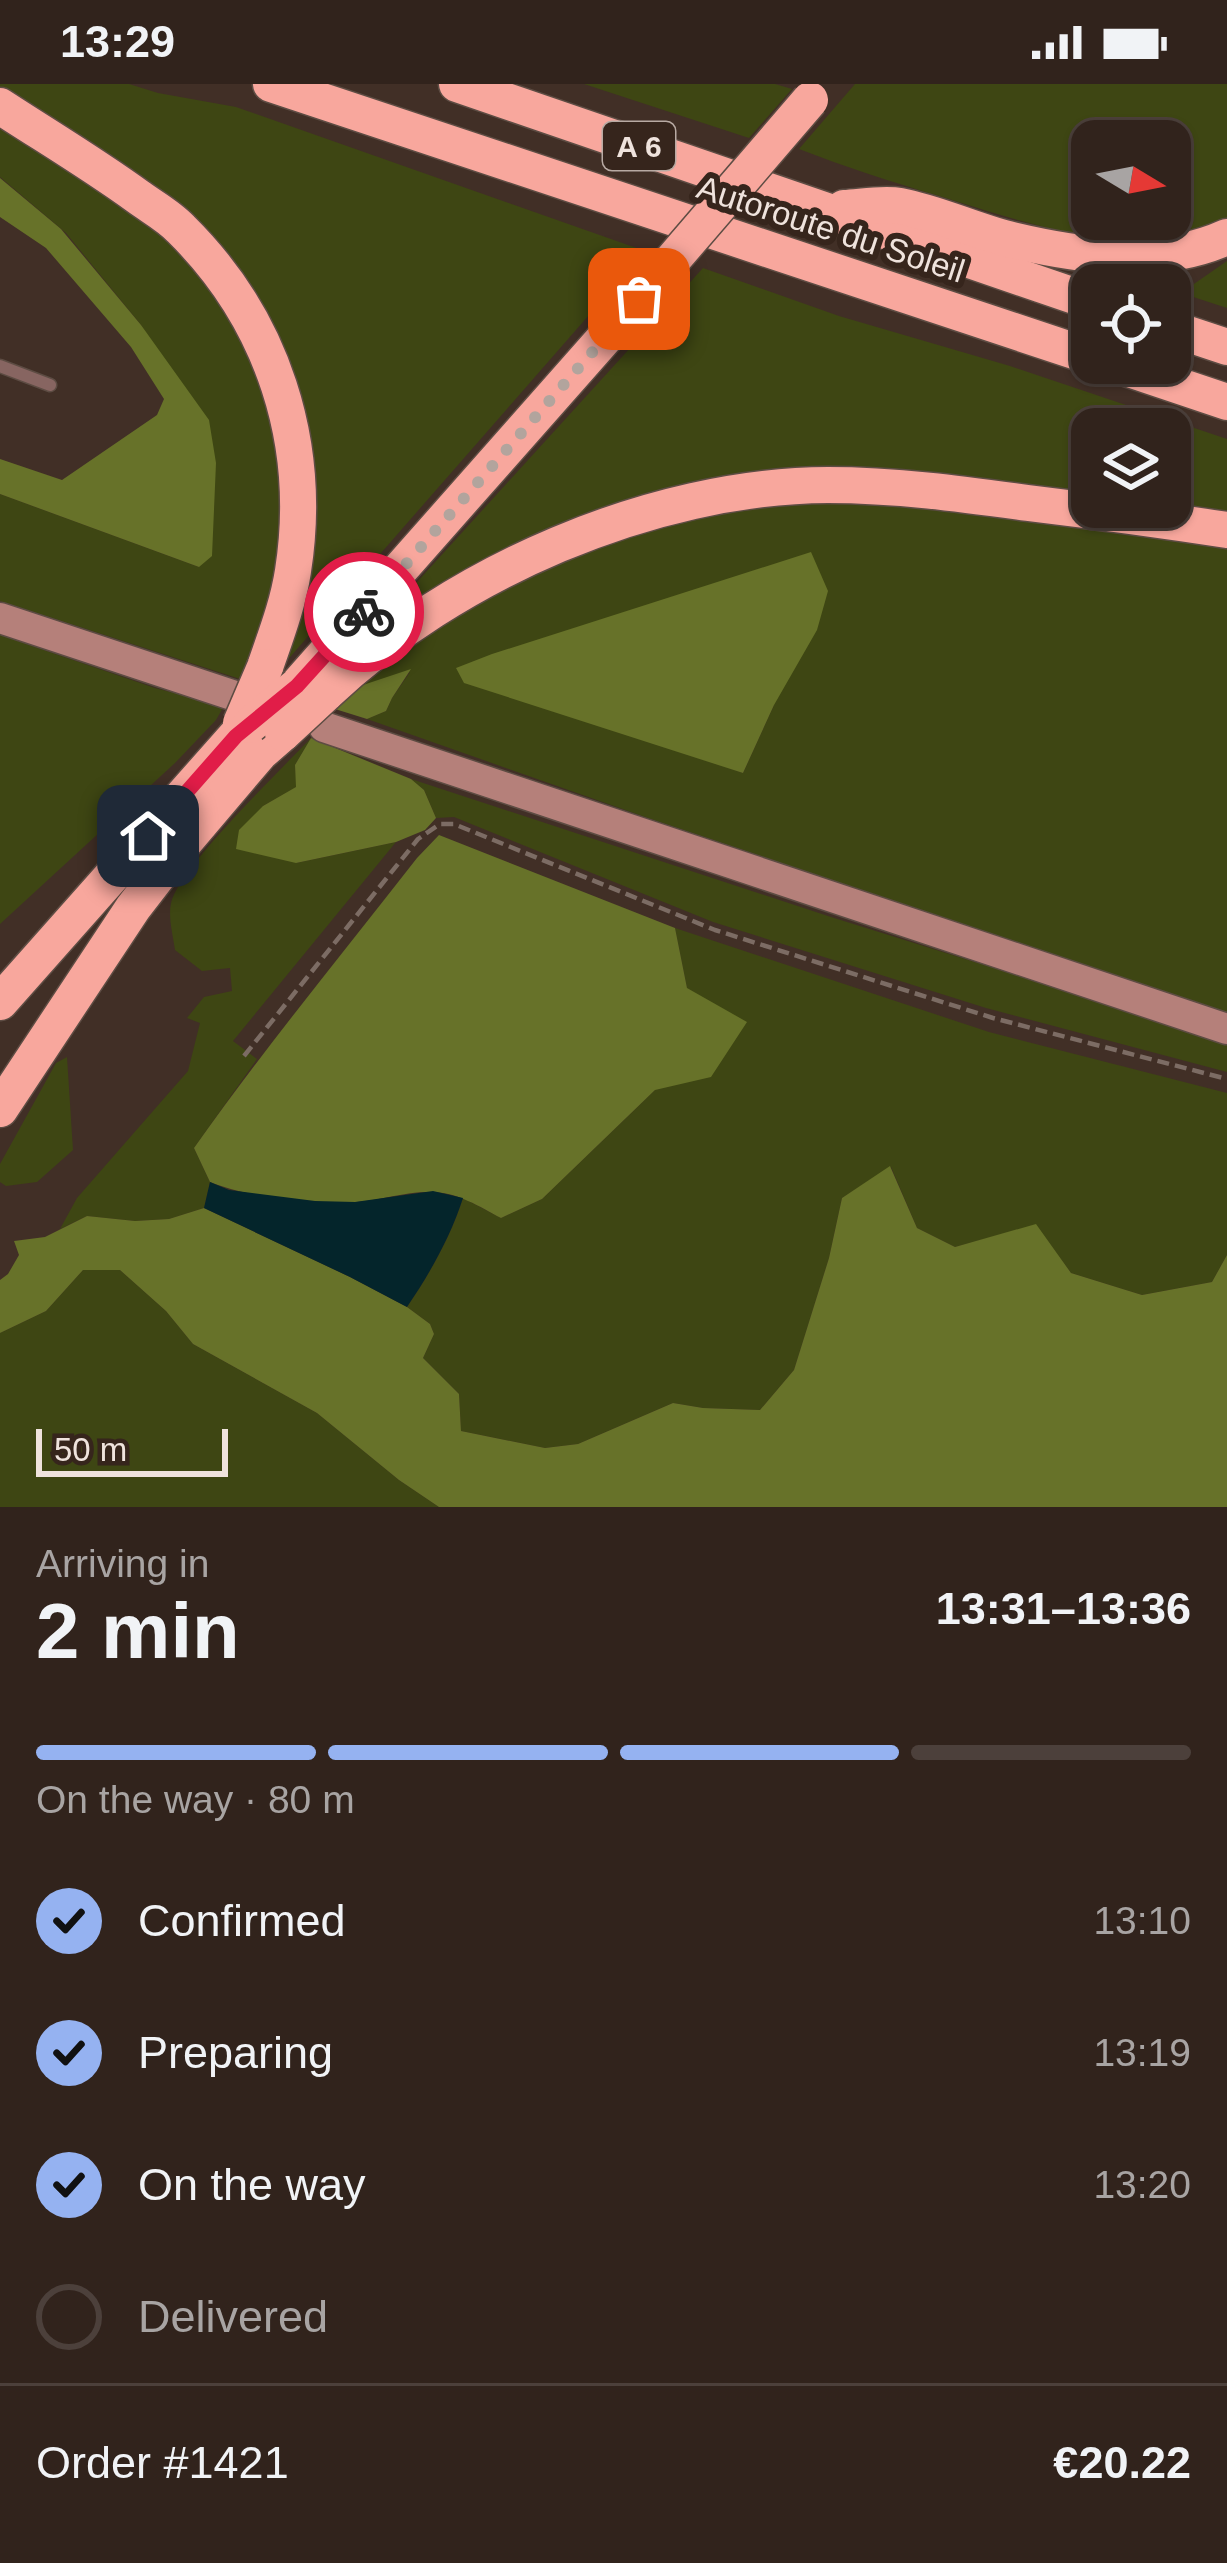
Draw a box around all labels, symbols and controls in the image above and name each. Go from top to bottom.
text: 13:29 [60,16,175,67]
north arrow [1071,120,1191,240]
map controls [1071,120,1191,528]
road number: A 6 [603,122,675,170]
street label: Autoroute du Soleil [693,168,969,290]
pin [588,248,690,350]
button: locate [1071,264,1191,384]
icon: bag [606,266,672,332]
button: layers [1071,408,1191,528]
courier [304,552,424,672]
icon: bike [331,579,397,645]
pin [97,785,199,887]
icon: home [115,803,181,869]
scale bar [36,1423,228,1476]
text: 50 m [54,1431,127,1468]
text: Arriving in [36,1542,209,1585]
text: 13:31–13:36 [936,1583,1191,1634]
text: 2 min [36,1587,240,1675]
text: On the way · 80 m [36,1778,355,1821]
icon: check [36,1888,102,1954]
text: Confirmed [138,1895,346,1946]
text: 13:10 [1093,1899,1191,1942]
icon: check [36,2020,102,2086]
text: Preparing [138,2027,333,2078]
text: 13:19 [1093,2031,1191,2074]
icon: check [36,2152,102,2218]
text: On the way [138,2159,366,2210]
text: 13:20 [1093,2163,1191,2206]
text: Delivered [138,2291,328,2342]
text: Order #1421 [36,2437,289,2488]
text: €20.22 [1053,2437,1191,2488]

